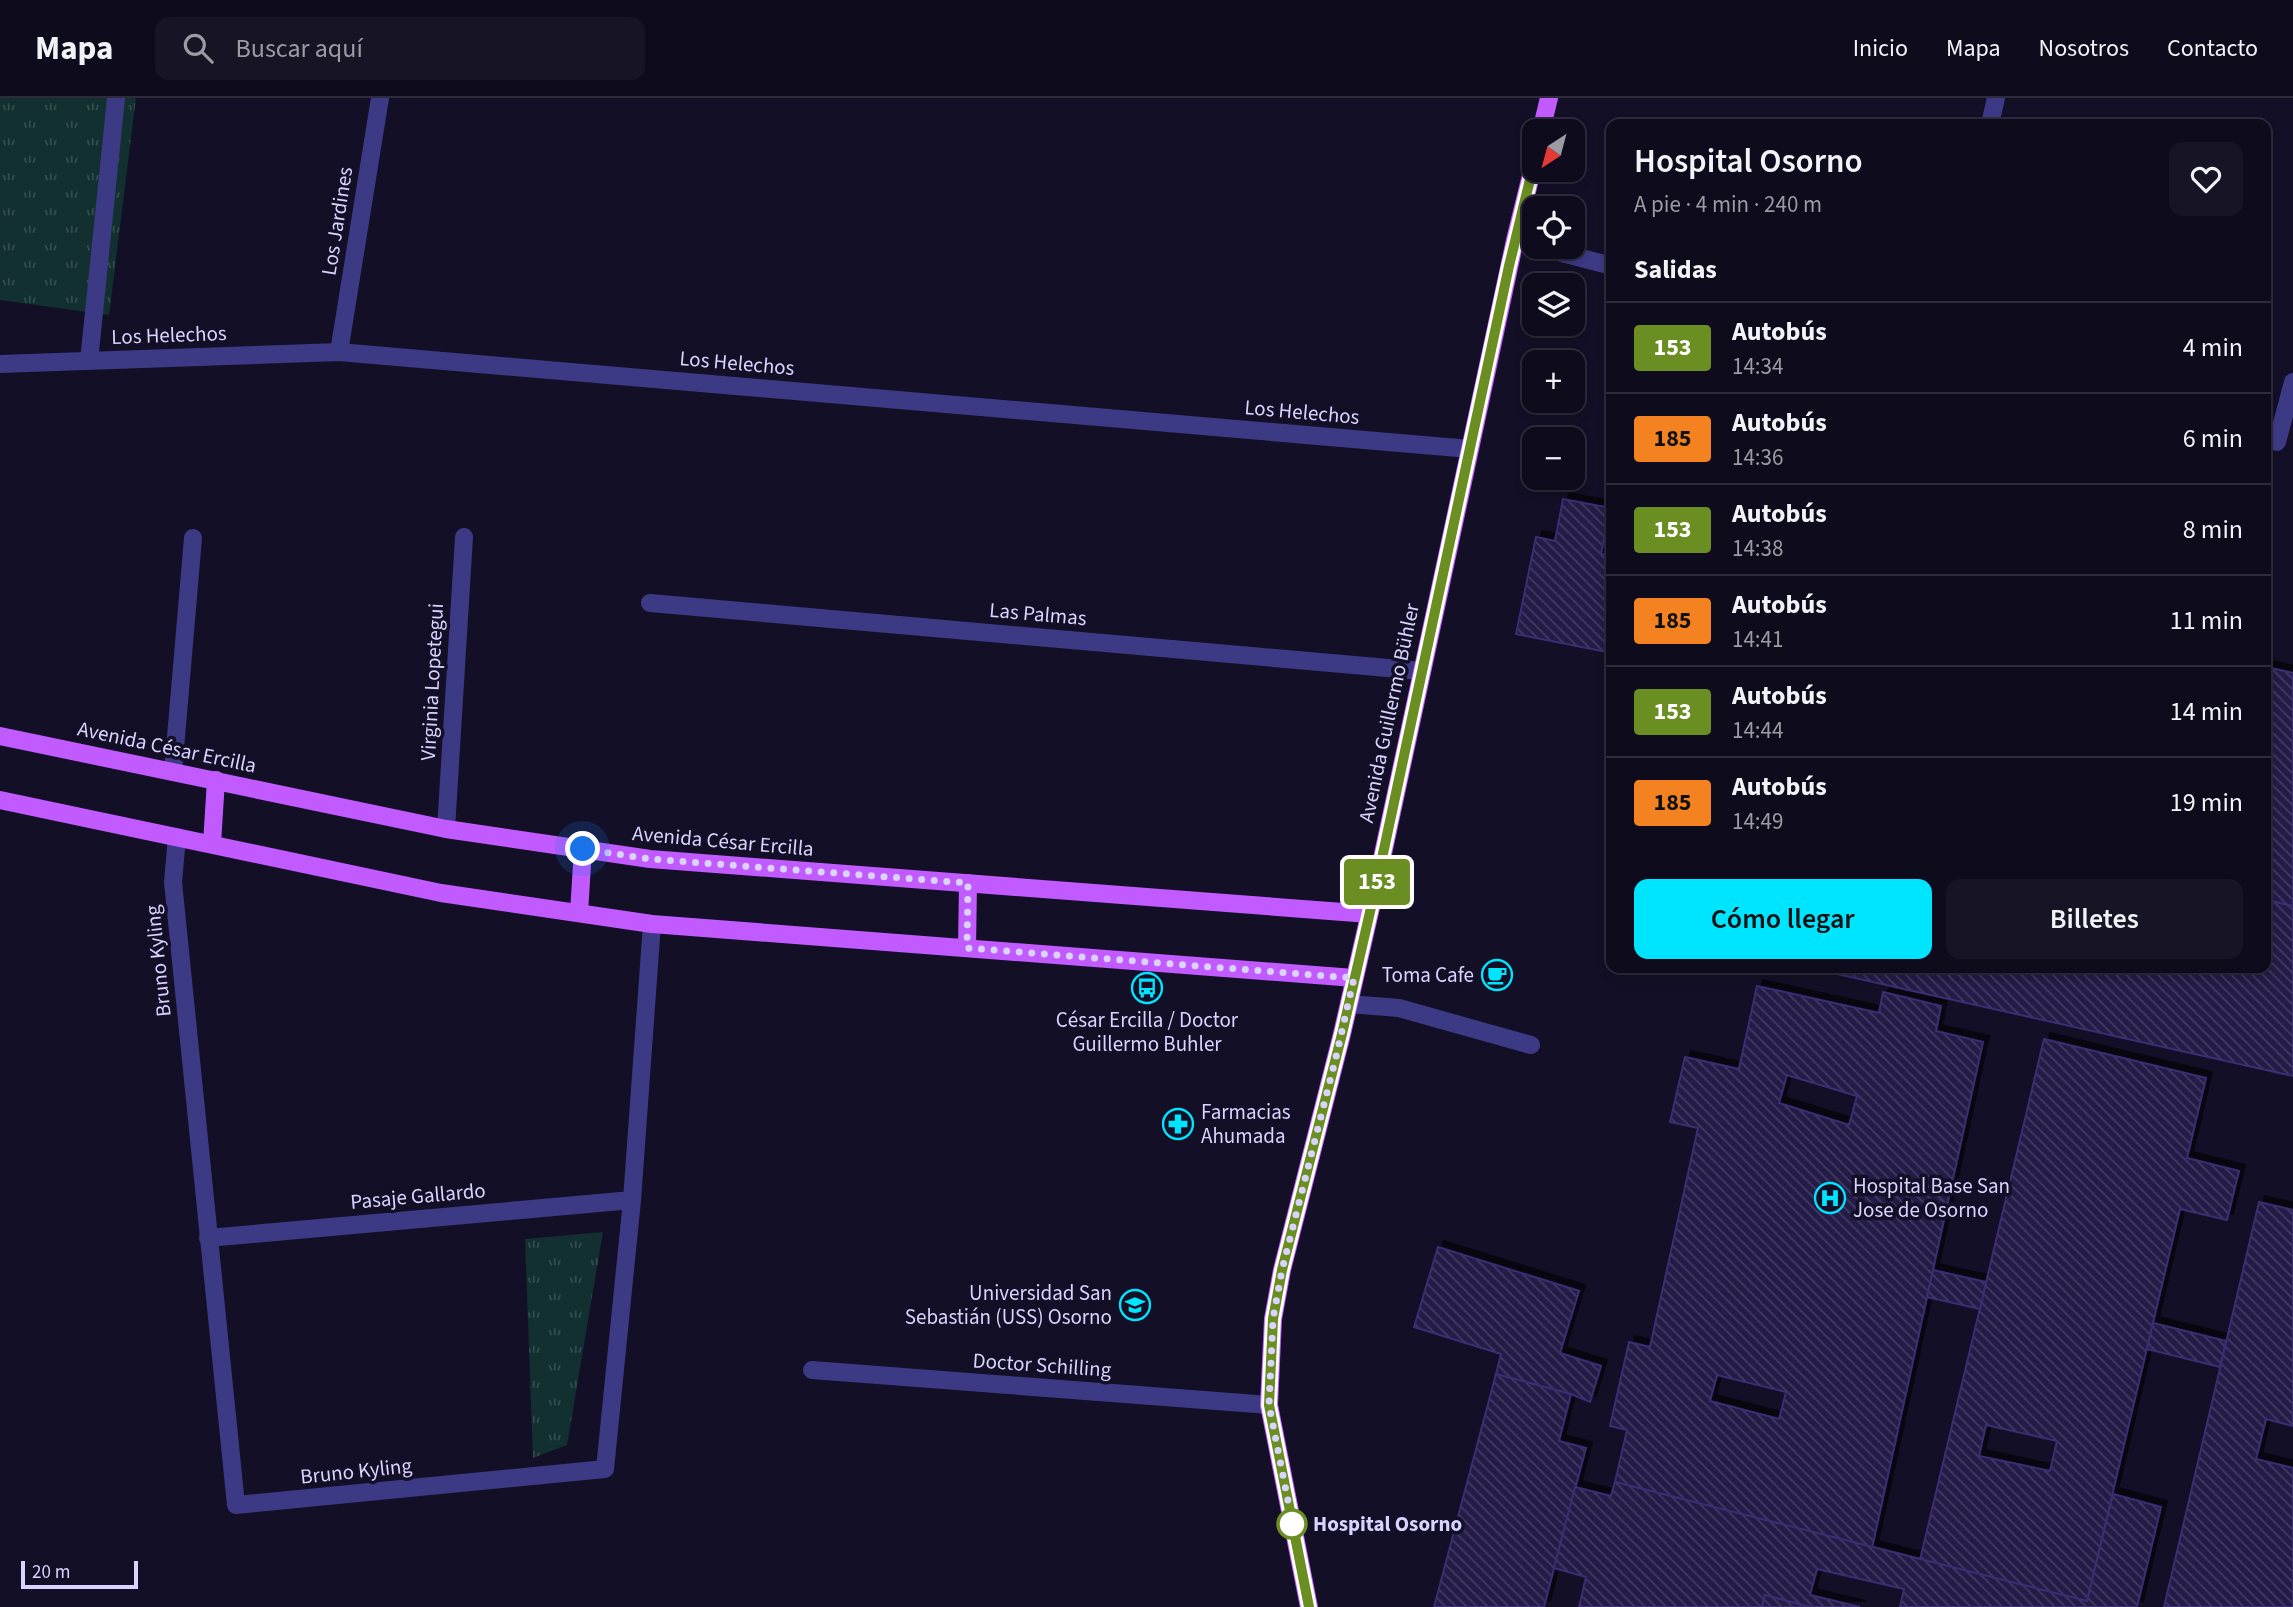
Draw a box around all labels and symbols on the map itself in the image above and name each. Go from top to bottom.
north arrow [1522,119,1586,182]
street label: Los Jardines [314,164,360,277]
street label: Los Helechos [111,318,227,352]
street label: Los Helechos [678,343,796,383]
street label: Los Helechos [1243,392,1361,432]
street label: Las Palmas [988,595,1088,633]
street label: Avenida Guillermo Bühler [1351,600,1427,826]
street label: Virginia Lopetegui [413,603,451,761]
street label: Avenida César Ercilla [75,713,259,781]
street label: Avenida César Ercilla [631,818,815,864]
your location [565,831,600,866]
line badge: 153 [1337,859,1417,905]
street label: Bruno Kyling [137,903,179,1018]
cafe icon: Toma Cafe [1480,958,1514,992]
place label: Toma Cafe [1382,960,1474,990]
bus stop icon: César Ercilla / Doctor Guillermo Buhler [1130,971,1164,1005]
place label: César Ercilla / Doctor Guillermo Buhler [1056,1005,1239,1059]
place label: Farmacias Ahumada [1201,1097,1291,1151]
pharmacy icon: Farmacias Ahumada [1161,1107,1195,1141]
place label: Hospital Base San Jose de Osorno [1853,1171,2010,1225]
street label: Pasaje Gallardo [349,1175,487,1217]
hospital icon: Hospital Base San Jose de Osorno [1813,1181,1847,1215]
place label: Universidad San Sebastián (USS) Osorno [905,1278,1112,1332]
school or university icon: Universidad San Sebastián (USS) Osorno [1118,1288,1152,1322]
street label: Doctor Schilling [972,1345,1113,1385]
street label: Bruno Kyling [299,1450,414,1492]
marker: Hospital Osorno [1277,1509,1307,1539]
place label: Hospital Osorno [1313,1509,1462,1539]
scale bar [21,1558,138,1590]

